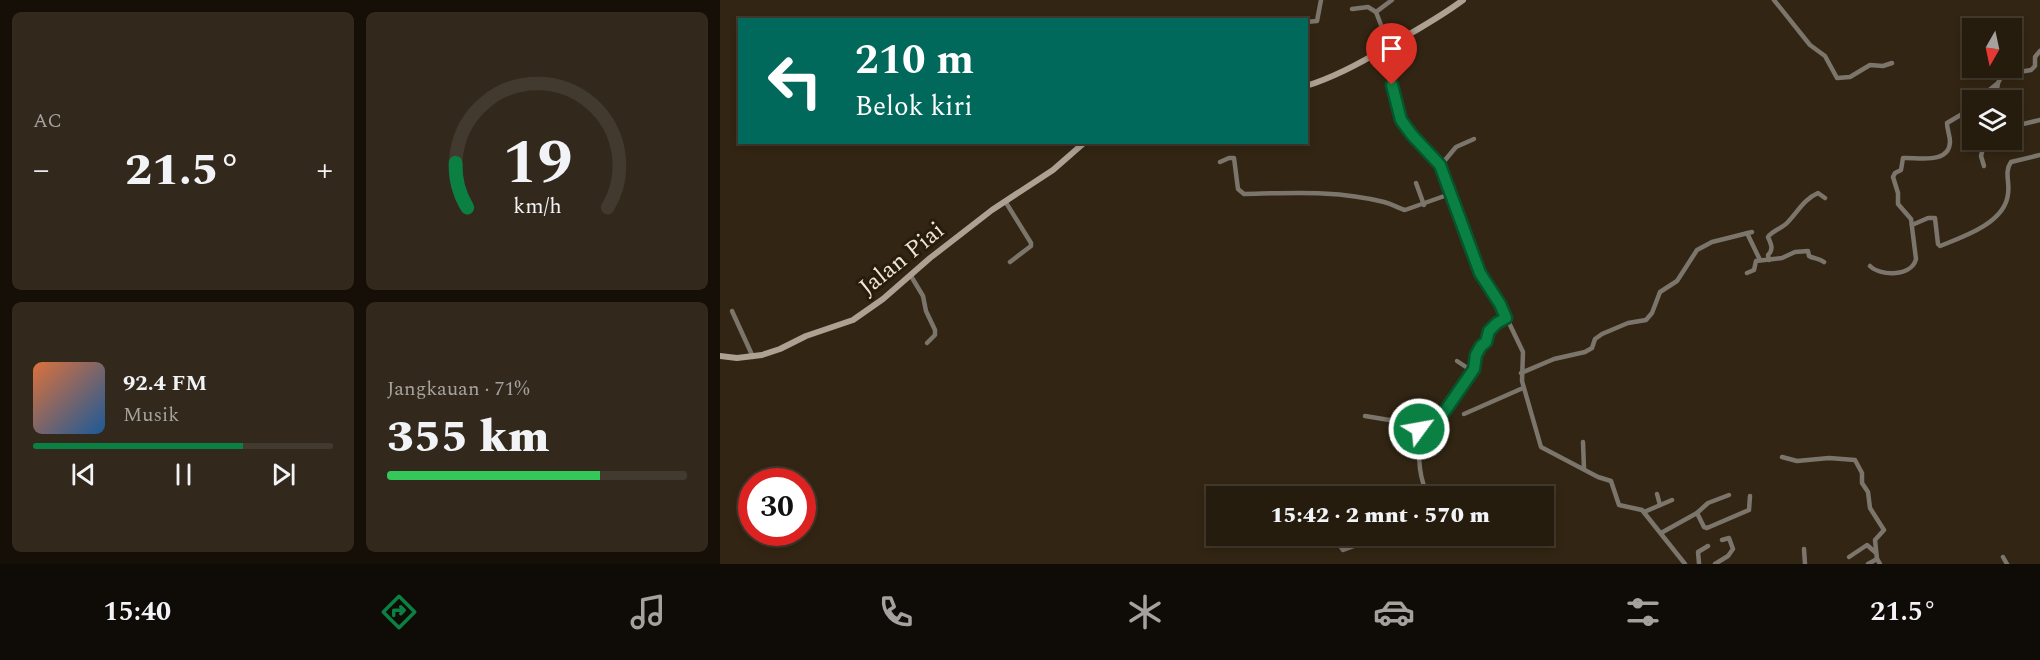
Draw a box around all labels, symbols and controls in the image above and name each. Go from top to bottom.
north arrow [1962,18,2022,78]
map controls [1962,18,2022,150]
pin [1366,23,1417,85]
text: 210 m [855,29,974,92]
icon: arrive [1375,32,1408,65]
icon: left [756,42,834,120]
text: Belok kiri [855,86,973,128]
button: layers [1962,90,2022,150]
text: AC [33,106,62,136]
text: 19 [502,116,572,211]
text: 21.5° [125,136,241,205]
text: − [33,145,50,195]
text: + [316,145,333,195]
text: km/h [513,190,561,223]
street label: Jalan Piai [851,213,953,305]
text: 92.4 FM [123,367,207,400]
text: Jangkauan · 71% [387,374,530,404]
position arrow [1387,397,1451,461]
text: Musik [123,400,179,430]
text: 355 km [387,403,549,472]
icon: previous [67,458,100,491]
icon: pause [167,458,200,491]
icon: next [267,458,300,491]
speed limit sign: 30 [738,468,816,546]
text: 15:42 · 2 mnt · 570 m [1270,499,1490,532]
text: 15:40 [103,591,171,633]
icon: directions [378,591,420,633]
icon: music [627,591,669,633]
icon: phone [875,591,917,633]
icon: climate [1124,591,1166,633]
icon: car [1373,591,1415,633]
icon: filters [1622,591,1664,633]
text: 21.5° [1870,591,1937,633]

